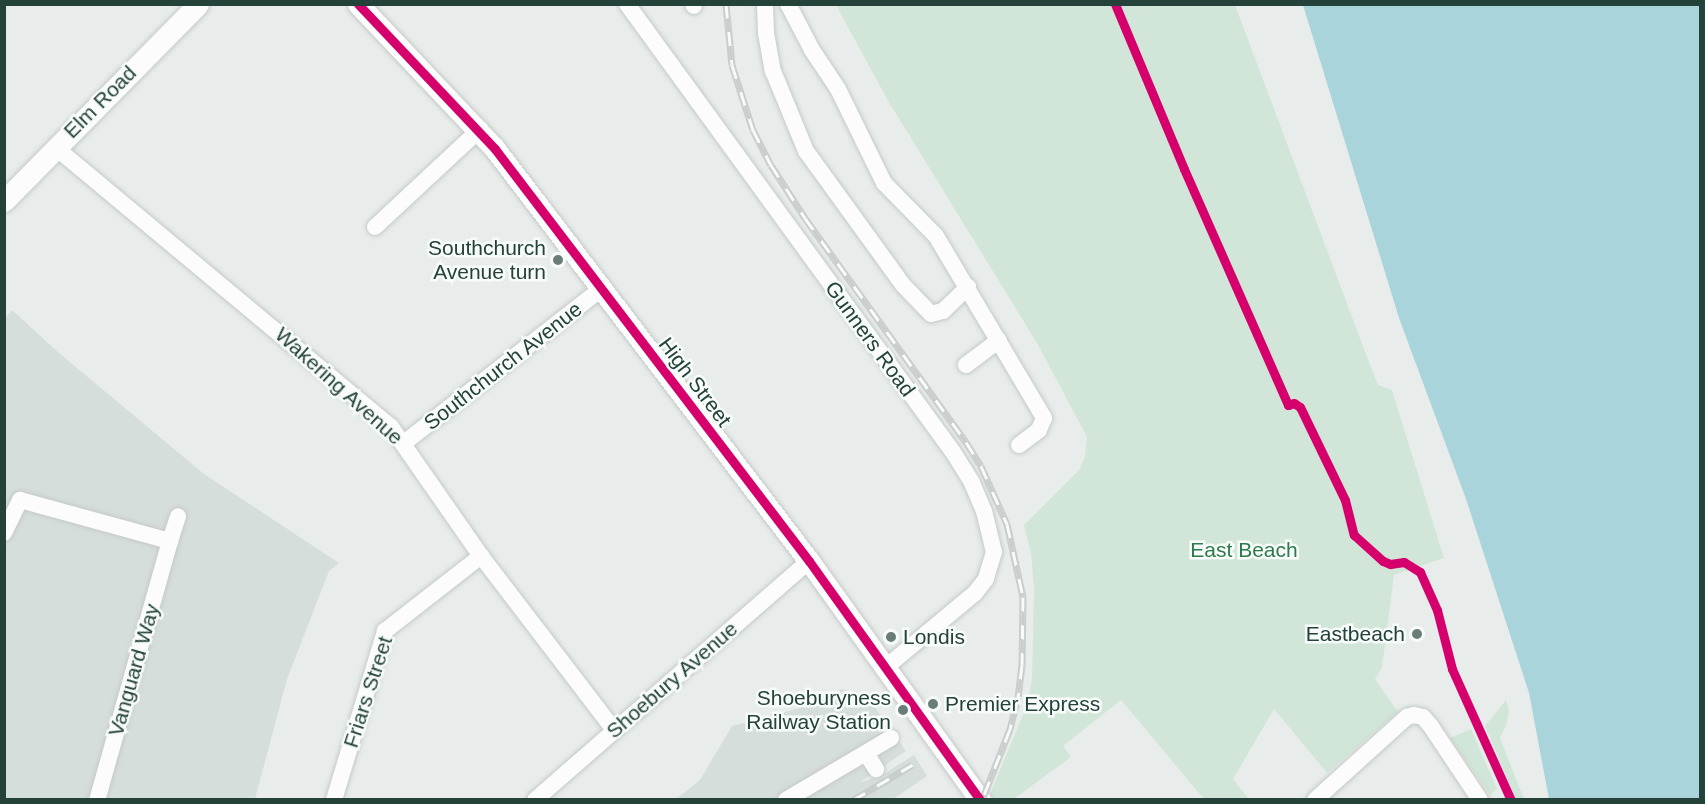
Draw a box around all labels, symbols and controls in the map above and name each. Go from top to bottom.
street label: Elm Road [58,60,142,144]
place label: Southchurch Avenue turn [428,235,546,285]
marker: Southchurch Avenue turn [551,253,565,267]
street label: Gunners Road [820,276,920,402]
street label: Southchurch Avenue [419,296,587,436]
street label: Wakering Avenue [269,322,409,450]
street label: High Street [653,332,737,432]
park label: East Beach [1190,537,1298,563]
street label: Vanguard Way [103,601,165,739]
street label: Shoebury Avenue [601,616,743,744]
place label: Eastbeach [1306,621,1405,647]
place label: Londis [903,624,965,650]
marker: Eastbeach [1410,627,1424,641]
marker: Londis [884,630,898,644]
street label: Friars Street [338,633,398,751]
place label: Shoeburyness Railway Station [746,685,891,735]
place label: Premier Express [945,691,1100,717]
marker: Premier Express [926,697,940,711]
marker: Shoeburyness Railway Station [896,703,910,717]

